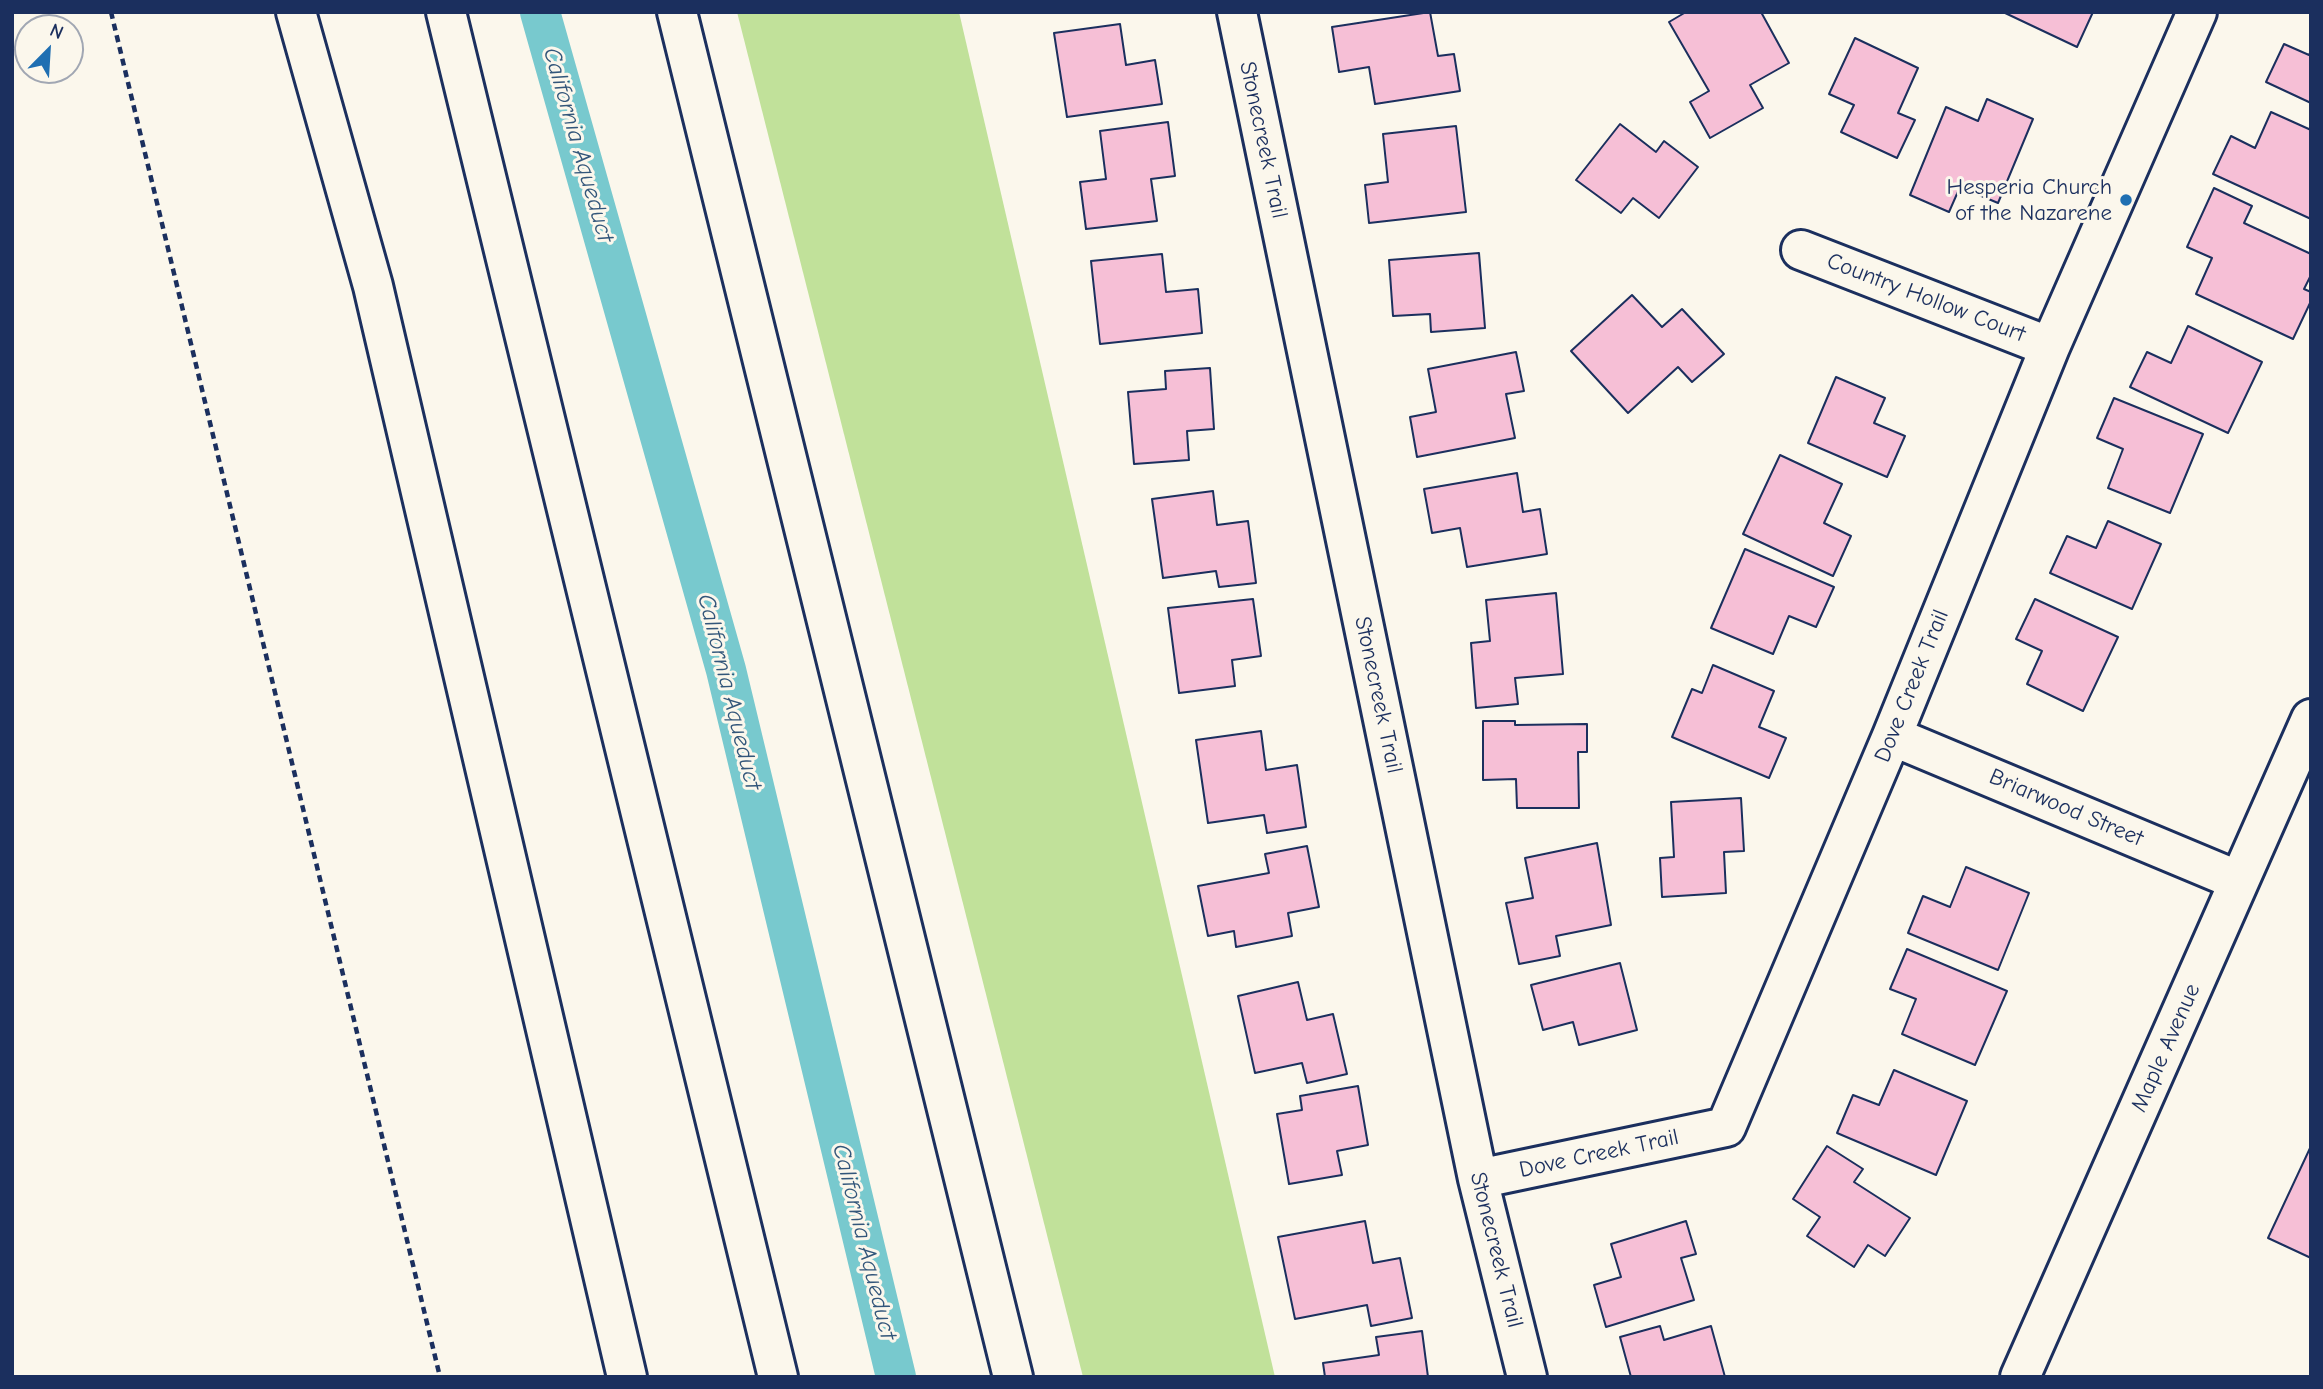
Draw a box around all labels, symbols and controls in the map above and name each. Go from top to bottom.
north arrow [14,14,84,84]
text: N [47,19,67,44]
water label: California Aqueduct [536,44,620,246]
street label: Stonecreek Trail [1233,59,1293,221]
place label: Hesperia Church of the Nazarene [1947,173,2112,227]
marker: Hesperia Church of the Nazarene [2118,192,2134,208]
street label: Country Hollow Court [1823,247,2029,349]
water label: California Aqueduct [691,591,767,793]
street label: Dove Creek Trail [1869,606,1955,766]
street label: Stonecreek Trail [1348,614,1408,776]
street label: Briarwood Street [1985,763,2147,853]
street label: Maple Avenue [2125,980,2207,1116]
street label: Dove Creek Trail [1517,1124,1681,1184]
water label: California Aqueduct [826,1141,902,1343]
street label: Stonecreek Trail [1463,1169,1529,1331]

